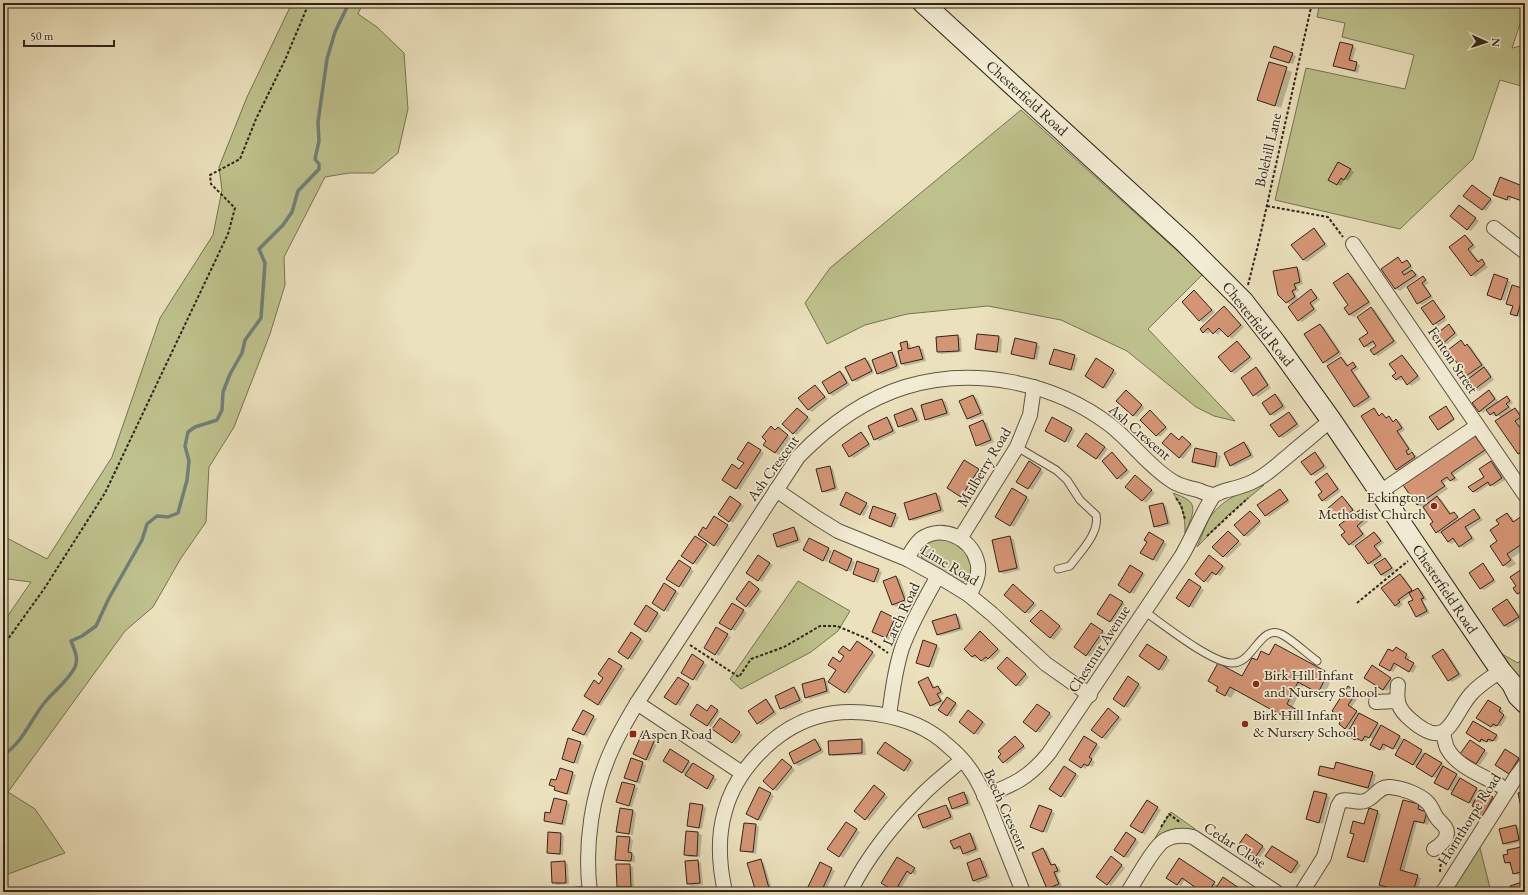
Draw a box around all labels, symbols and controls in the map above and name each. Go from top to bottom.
scale bar [24,22,114,48]
north arrow [1466,22,1506,62]
text: 50 m [30,28,54,44]
text: N [1489,38,1503,47]
street label: Chesterfield Road [982,56,1073,140]
street label: Bolehill Lane [1250,111,1285,189]
street label: Chesterfield Road [1218,277,1299,370]
street label: Fenton Street [1424,322,1483,397]
street label: Ash Crescent [1104,399,1176,464]
street label: Mulberry Road [952,423,1015,510]
street label: Ash Crescent [742,431,803,505]
place label: Eckington Methodist Church [1318,487,1426,523]
marker: Eckington Methodist Church [1429,501,1439,511]
street label: Lime Road [918,540,983,589]
street label: Chesterfield Road [1408,540,1483,637]
street label: Larch Road [878,579,924,649]
street label: Chestnut Avenue [1063,601,1134,696]
place label: Birk Hill Infant and Nursery School [1264,665,1378,701]
marker: Birk Hill Infant and Nursery School [1251,679,1261,689]
place label: Birk Hill Infant & Nursery School [1253,705,1357,741]
marker: Birk Hill Infant & Nursery School [1240,719,1250,729]
place label: Aspen Road [640,724,713,743]
marker: Aspen Road [628,729,638,739]
street label: Beech Crescent [980,766,1033,854]
street label: Hornthorpe Road [1433,769,1505,868]
street label: Cedar Close [1201,817,1270,872]

